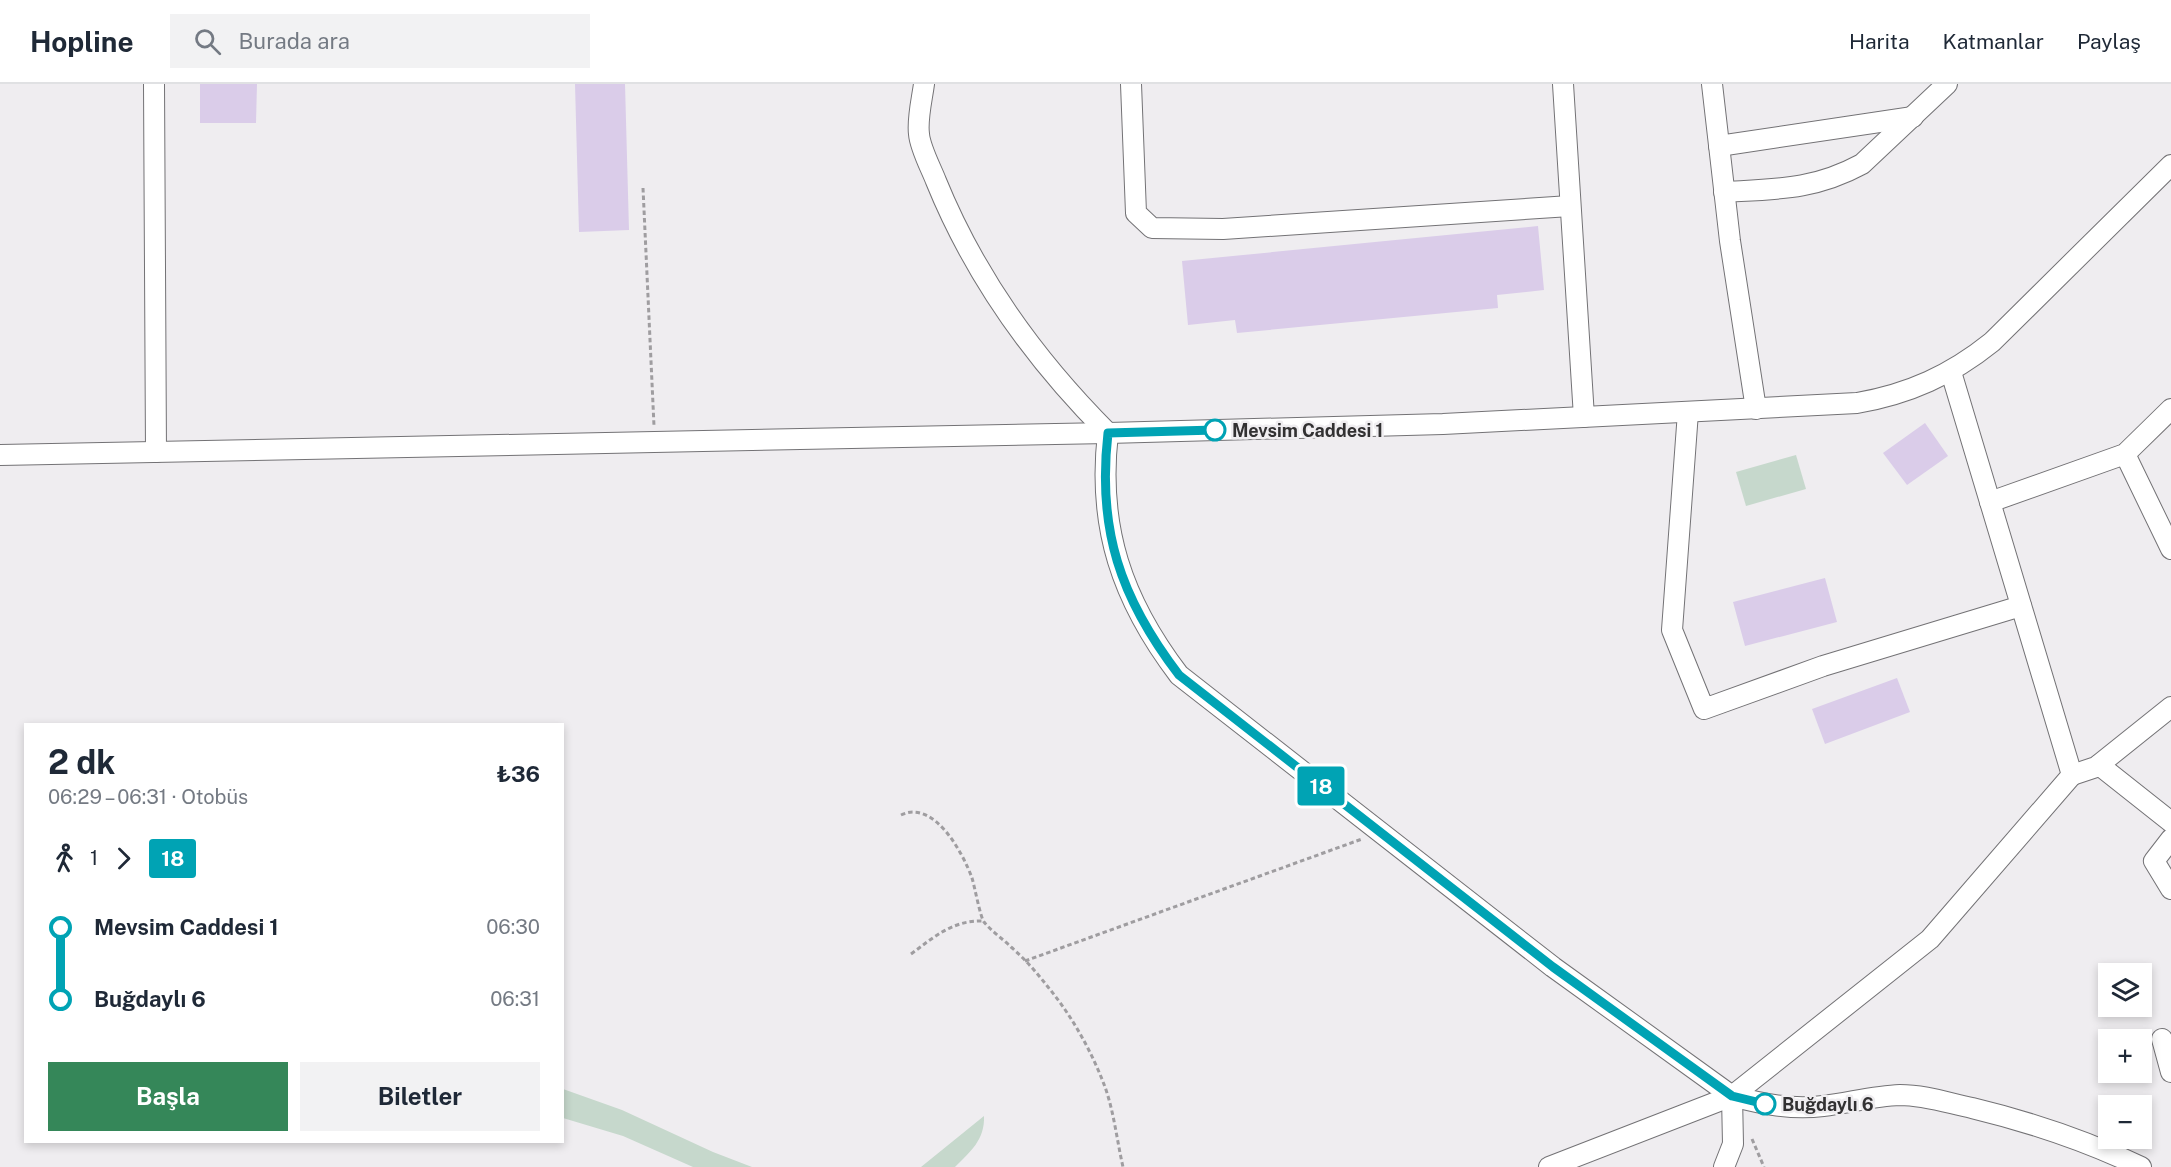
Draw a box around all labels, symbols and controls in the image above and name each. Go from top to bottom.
search box [170,14,590,68]
text: Hopline [30,25,134,58]
icon: search [191,25,224,58]
text: Burada ara [239,28,350,54]
text: Harita [1849,29,1910,54]
text: Katmanlar [1943,29,2044,54]
text: Paylaş [2077,29,2141,54]
marker: Mevsim Caddesi 1 [1204,419,1226,441]
place label: Mevsim Caddesi 1 [1232,420,1383,441]
text: 2 dk [48,743,116,781]
text: ₺36 [496,761,540,787]
line badge: 18 [1294,766,1348,806]
text: 18 [1309,774,1333,799]
text: 06:29 – 06:31 · Otobüs [48,785,248,809]
icon: walk [48,842,81,875]
icon: forward [107,842,140,875]
text: 1 [90,846,98,870]
text: 18 [161,846,184,871]
text: Mevsim Caddesi 1 [94,914,279,940]
text: 06:30 [486,915,540,939]
map controls [2098,963,2152,1149]
button: layers [2098,963,2152,1017]
text: Buğdaylı 6 [94,986,206,1012]
text: 06:31 [490,987,540,1011]
button: + [2098,1029,2152,1083]
button: Başla [48,1062,288,1131]
button: Biletler [300,1062,540,1131]
marker: Buğdaylı 6 [1754,1093,1776,1115]
place label: Buğdaylı 6 [1782,1094,1874,1115]
button: − [2098,1095,2152,1149]

